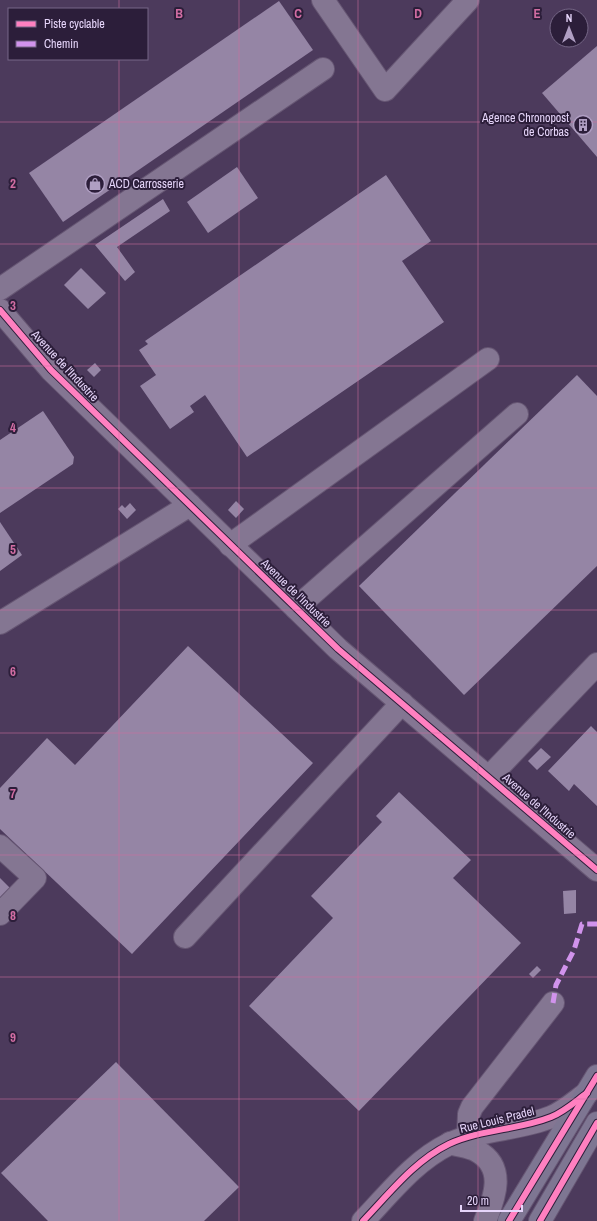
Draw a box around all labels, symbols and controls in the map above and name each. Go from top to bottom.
text: B [175,5,183,22]
text: C [294,5,302,22]
text: D [414,5,422,22]
text: E [533,5,541,22]
legend [8,8,148,60]
north arrow [549,8,589,48]
text: N [566,11,572,25]
text: Piste cyclable [44,16,105,32]
text: Chemin [44,36,78,52]
place label: Agence Chronopost de Corbas [481,110,569,140]
building icon: Agence Chronopost de Corbas [572,114,594,136]
shop icon: ACD Carrosserie [84,173,106,195]
text: 2 [10,175,16,192]
place label: ACD Carrosserie [108,176,184,192]
text: 3 [10,297,16,314]
street label: Avenue de l'Industrie [27,326,102,405]
text: 4 [10,419,16,436]
text: 5 [10,541,16,558]
street label: Avenue de l'Industrie [257,555,335,631]
text: 6 [10,663,16,680]
street label: Avenue de l'Industrie [498,769,579,842]
text: 7 [10,785,16,802]
text: 8 [10,907,16,924]
text: 9 [10,1029,16,1046]
street label: Rue Louis Pradel [458,1103,536,1137]
scale bar [461,1187,522,1213]
text: 20 m [467,1193,489,1209]

